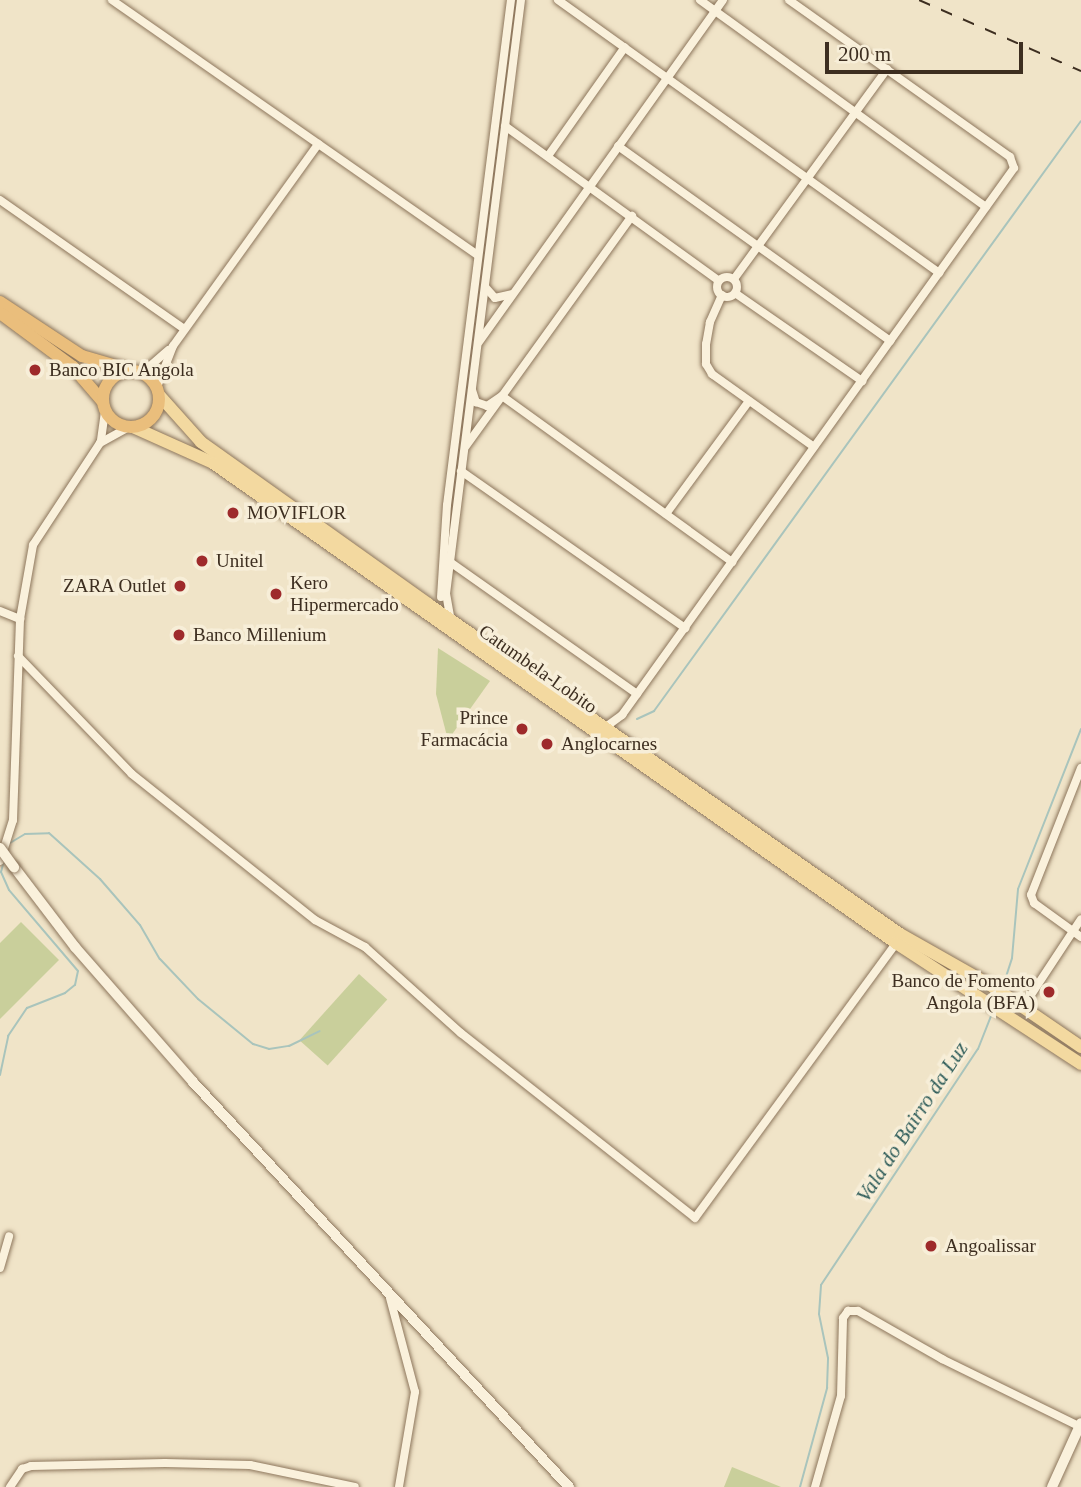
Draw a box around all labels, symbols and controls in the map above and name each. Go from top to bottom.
scale bar [829,28,1027,72]
text: 200 m [838,42,891,66]
place label: Banco BIC Angola [49,359,195,381]
marker: Banco BIC Angola [27,362,43,378]
place label: MOVIFLOR [247,502,346,524]
marker: MOVIFLOR [225,505,241,521]
place label: Unitel [216,550,263,572]
marker: Unitel [194,553,210,569]
place label: Kero Hipermercado [290,572,399,616]
place label: ZARA Outlet [62,575,166,597]
marker: ZARA Outlet [172,578,188,594]
marker: Kero Hipermercado [268,586,284,602]
street label: Catumbela-Lobito [474,620,602,718]
place label: Banco Millenium [193,624,327,646]
marker: Banco Millenium [171,627,187,643]
place label: Prince Farmacácia [420,707,508,751]
marker: Prince Farmacácia [514,721,530,737]
place label: Anglocarnes [561,733,657,755]
marker: Anglocarnes [539,736,555,752]
place label: Banco de Fomento Angola (BFA) [891,970,1035,1014]
marker: Banco de Fomento Angola (BFA) [1041,984,1057,1000]
water label: Vala do Bairro da Luz [851,1037,973,1207]
place label: Angoalissar [945,1235,1036,1257]
marker: Angoalissar [923,1238,939,1254]

